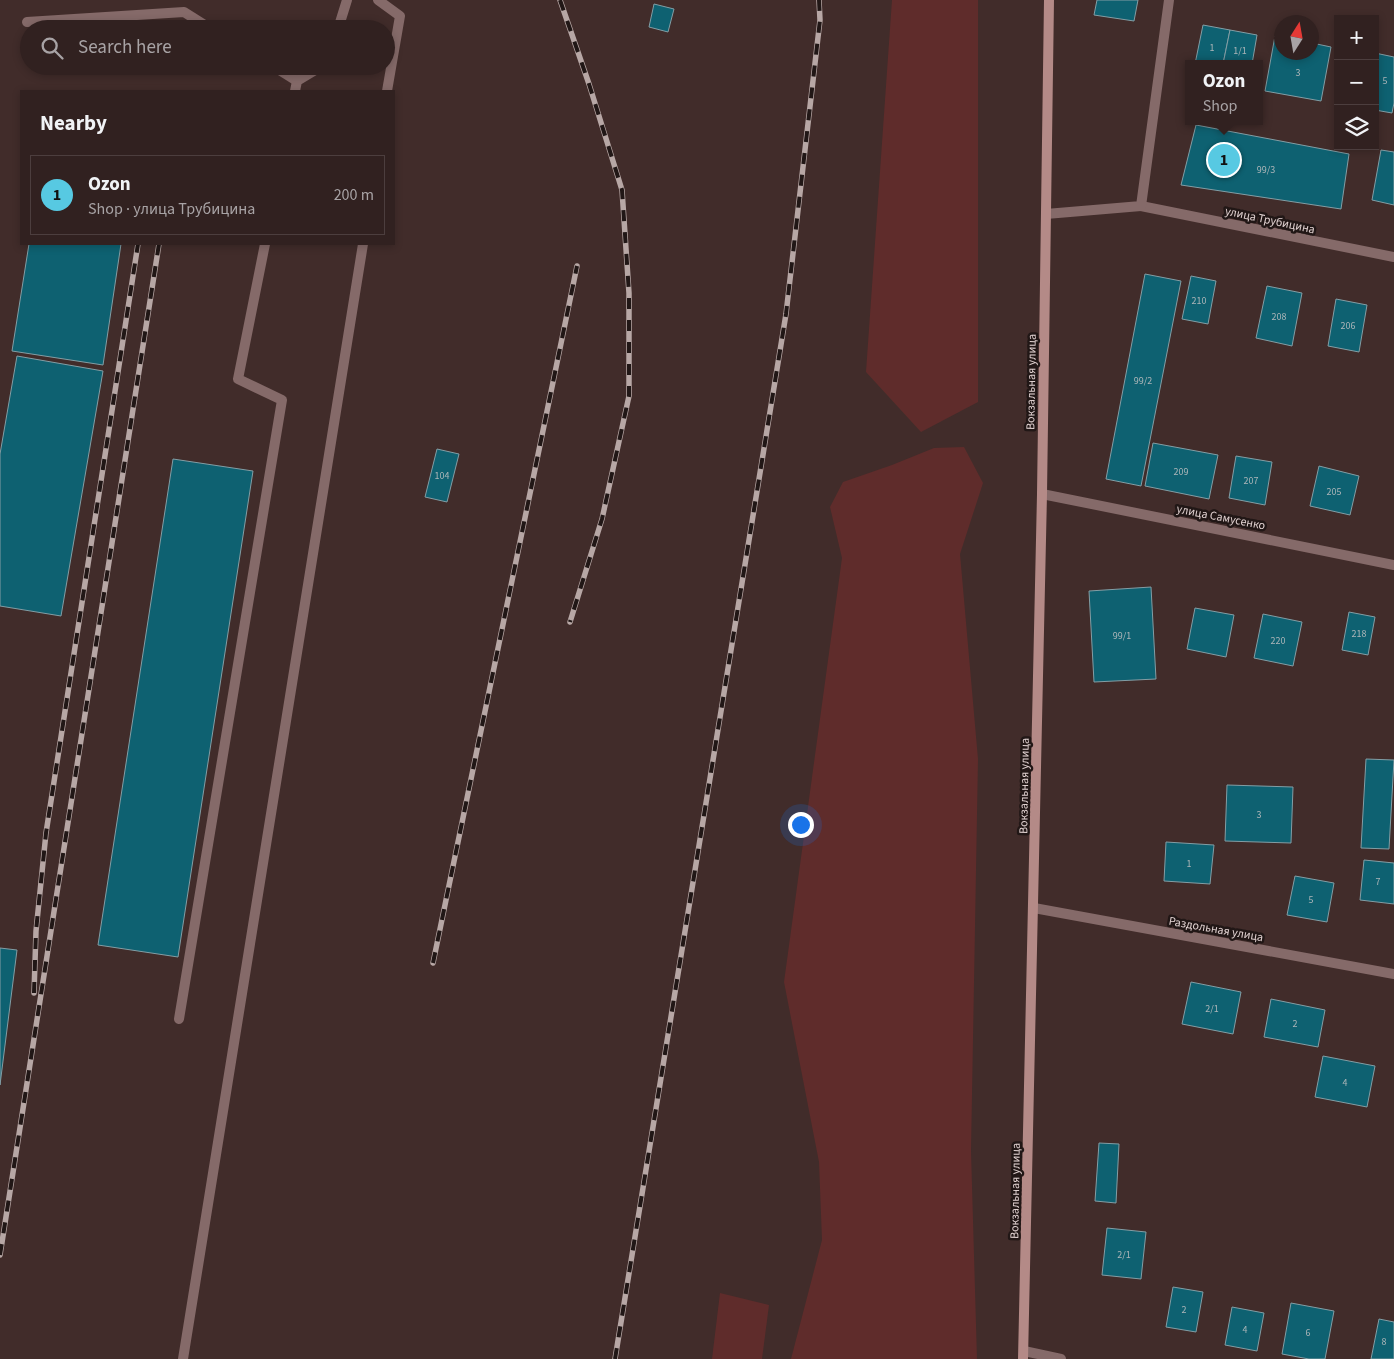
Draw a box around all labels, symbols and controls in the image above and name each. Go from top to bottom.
north arrow [1274,15,1319,60]
map controls [1334,15,1379,150]
button: + [1334,15,1379,60]
search box [20,20,395,75]
icon: search [38,34,66,62]
text: Search here [78,34,172,61]
house number: 1 [1210,41,1215,55]
house number: 1/1 [1233,44,1247,58]
popup [1185,60,1263,125]
button: − [1334,60,1379,105]
house number: 3 [1296,66,1301,80]
text: Ozon [1203,68,1245,95]
house number: 5 [1383,74,1388,88]
text: Shop [1203,95,1237,117]
button: layers [1334,105,1379,150]
text: Nearby [40,108,107,138]
pin: 1 [1208,141,1240,179]
house number: 99/3 [1257,163,1275,177]
text: Ozon [88,171,131,198]
text: 1 [53,184,61,206]
text: 200 m [334,184,374,206]
text: Shop · улица Трубицина [88,198,255,220]
street label: улица Трубицина [1223,203,1316,238]
house number: 210 [1192,294,1206,308]
house number: 208 [1272,310,1286,324]
house number: 206 [1341,319,1355,333]
street label: Вокзальная улица [1022,334,1041,430]
house number: 99/2 [1134,374,1152,388]
house number: 209 [1174,465,1188,479]
house number: 104 [435,469,449,483]
house number: 207 [1244,474,1258,488]
house number: 205 [1327,485,1341,499]
street label: улица Самусенко [1175,501,1267,534]
house number: 218 [1352,627,1366,641]
house number: 99/1 [1113,629,1131,643]
house number: 220 [1271,634,1285,648]
street label: Вокзальная улица [1015,738,1034,834]
house number: 3 [1257,808,1262,822]
your location [788,812,814,838]
house number: 1 [1187,857,1192,871]
house number: 7 [1376,875,1381,889]
house number: 5 [1309,893,1314,907]
street label: Раздольная улица [1167,913,1265,946]
house number: 2/1 [1205,1002,1219,1016]
house number: 2 [1293,1017,1298,1031]
house number: 4 [1343,1076,1348,1090]
street label: Вокзальная улица [1006,1143,1025,1239]
house number: 2/1 [1117,1248,1131,1262]
house number: 2 [1182,1303,1187,1317]
house number: 4 [1243,1323,1248,1337]
house number: 6 [1306,1326,1311,1340]
house number: 8 [1382,1335,1387,1349]

